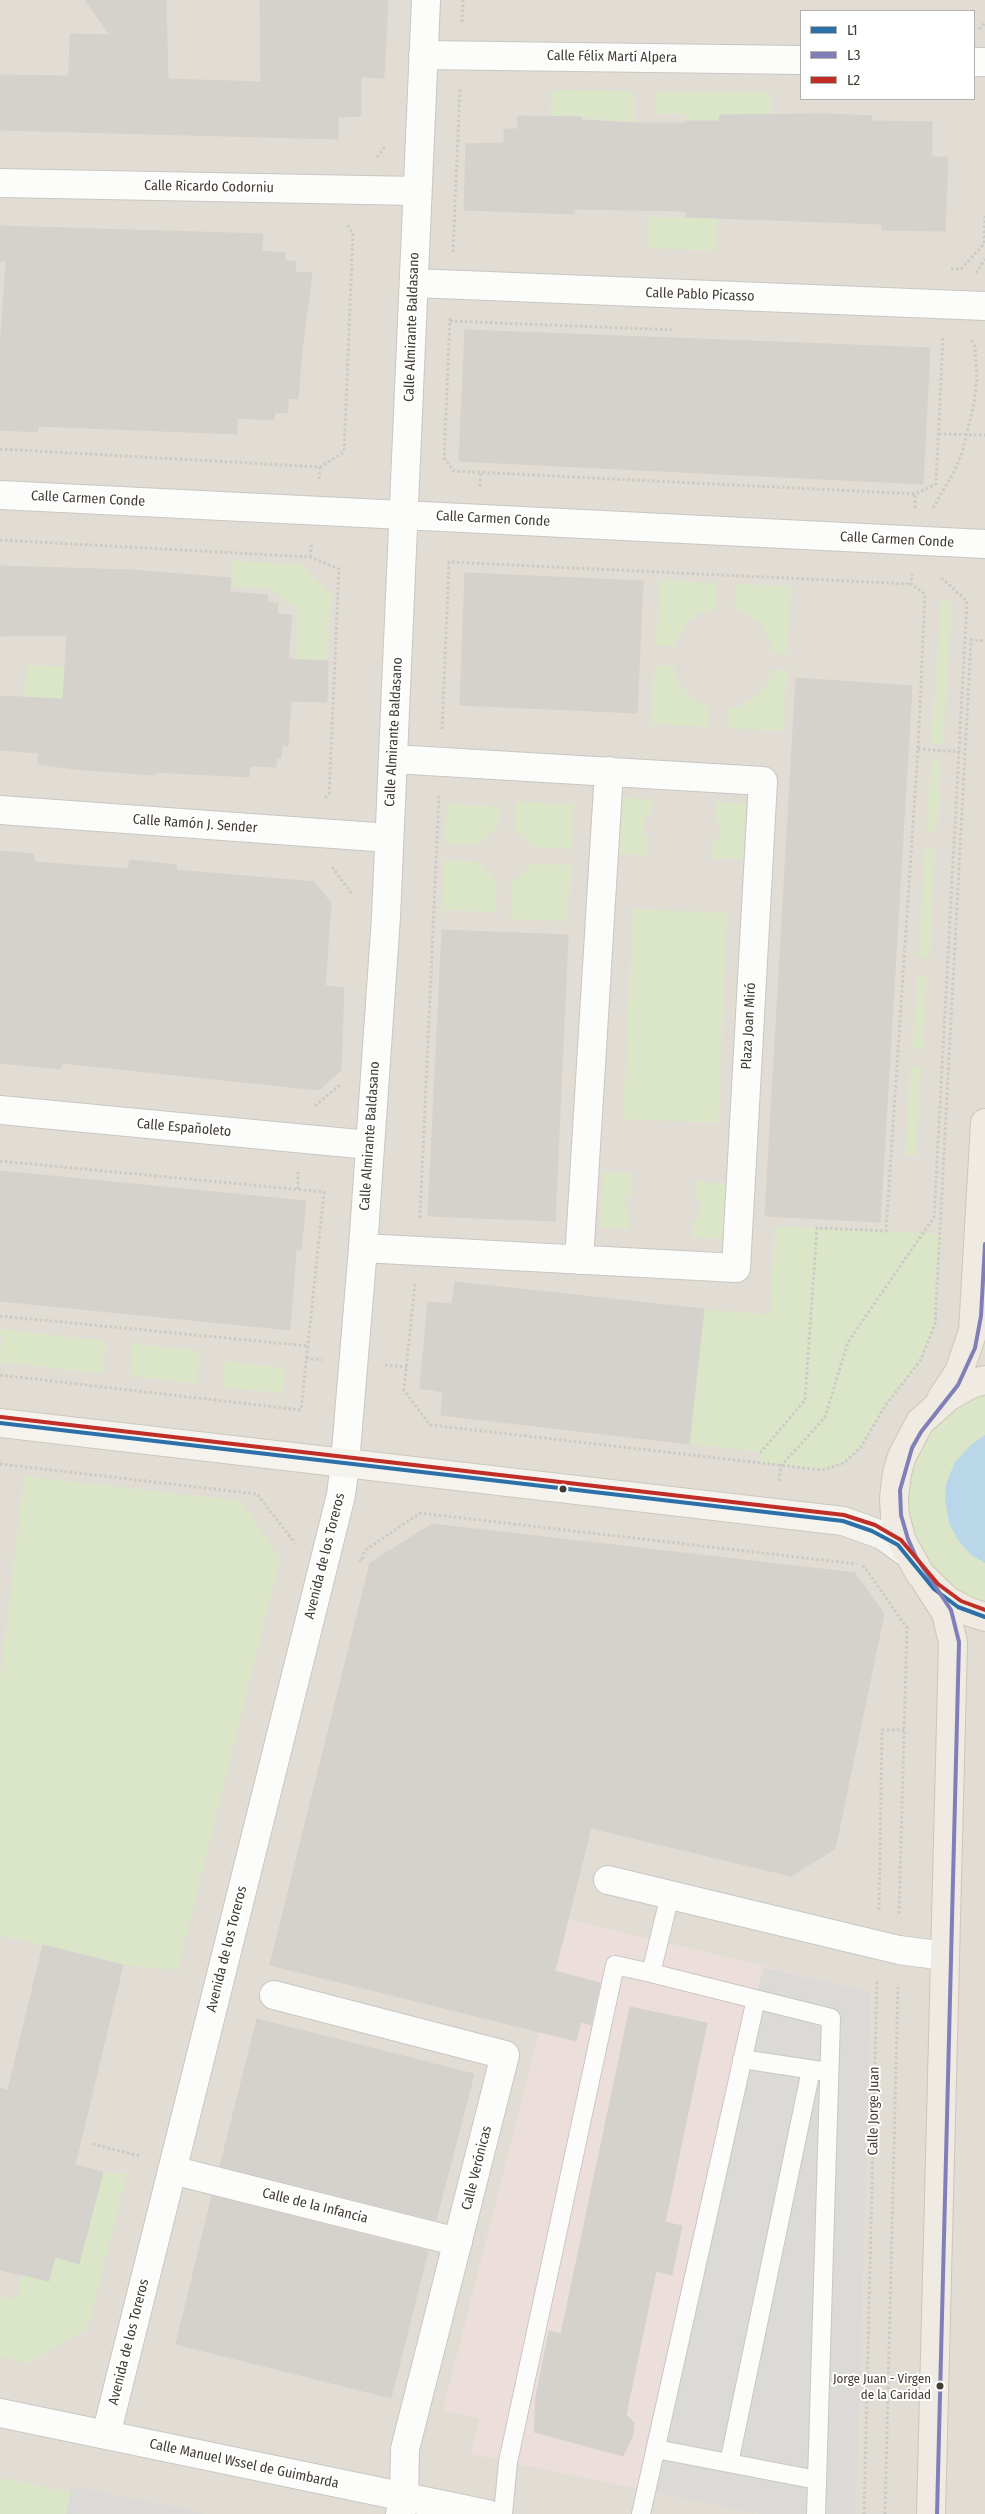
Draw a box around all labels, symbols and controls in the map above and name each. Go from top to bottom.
legend [800,10,975,100]
text: L1 [847,21,858,39]
text: L3 [847,46,860,64]
street label: Calle Félix Martí Alpera [547,47,677,67]
text: L2 [847,71,860,89]
street label: Calle Ricardo Codorniu [144,177,274,197]
street label: Calle Almirante Baldasano [401,252,423,402]
street label: Calle Pablo Picasso [645,285,755,305]
street label: Calle Carmen Conde [30,488,146,510]
street label: Calle Carmen Conde [435,508,551,530]
street label: Calle Carmen Conde [839,529,955,551]
street label: Calle Almirante Baldasano [382,657,406,807]
street label: Calle Ramón J. Sender [132,811,258,837]
street label: Plaza Joan Miró [738,982,760,1070]
street label: Calle Almirante Baldasano [356,1061,384,1211]
street label: Calle Españoleto [136,1115,232,1141]
unlabelled marker [558,1484,568,1494]
street label: Avenida de los Toreros [301,1491,349,1621]
street label: Avenida de los Toreros [203,1884,251,2014]
street label: Calle Jorge Juan [865,2066,883,2156]
street label: Calle Verónicas [458,2124,496,2212]
street label: Calle de la Infancia [260,2185,370,2227]
street label: Avenida de los Toreros [105,2277,153,2407]
place label: Jorge Juan - Virgen de la Caridad [833,2371,931,2402]
marker: Jorge Juan - Virgen de la Caridad [935,2381,945,2391]
street label: Calle Manuel Wssel de Guimbarda [148,2436,340,2492]

